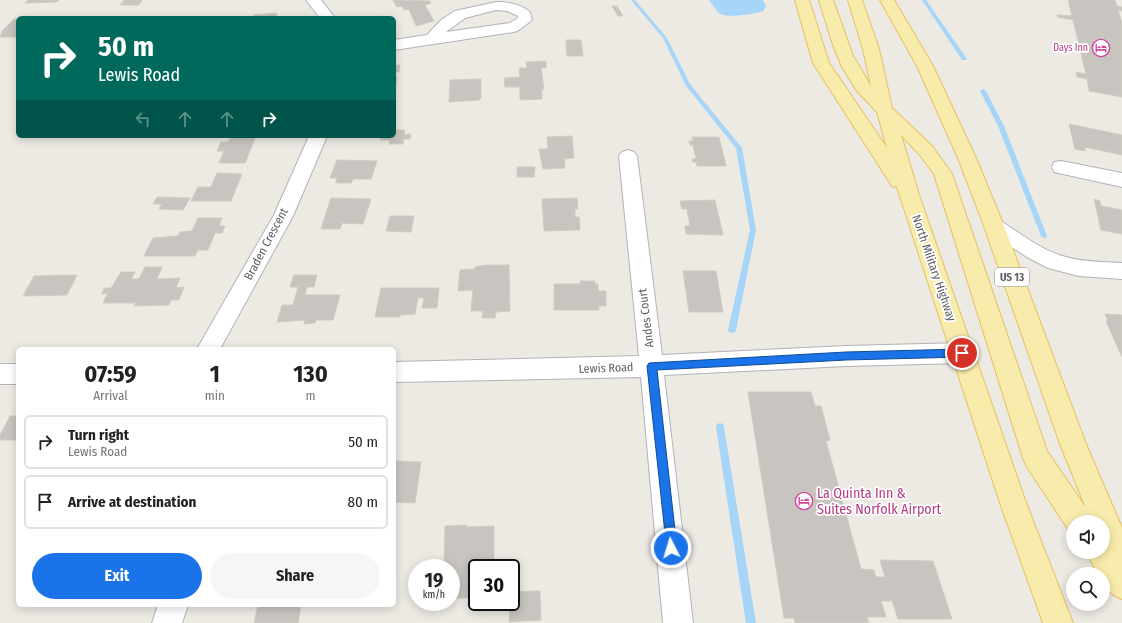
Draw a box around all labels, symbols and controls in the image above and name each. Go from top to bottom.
text: 50 m [98,30,154,63]
icon: right [32,32,84,84]
hotel icon: Days Inn [1091,38,1111,58]
place label: Days Inn [1053,42,1088,54]
text: Lewis Road [98,64,180,86]
icon: left [132,108,154,130]
icon: ahead [174,108,196,130]
icon: ahead [216,108,238,130]
icon: right [258,108,280,130]
street label: Braden Crescent [241,205,291,282]
street label: North Military Highway [909,213,959,324]
road number: US 13 [995,268,1029,286]
street label: Andes Court [635,288,657,348]
pin [945,336,979,370]
icon: arrive [951,342,973,364]
text: 07:59 [84,360,137,388]
text: 1 [210,360,220,388]
text: 130 [293,360,328,388]
street label: Lewis Road [578,360,634,376]
text: Arrival [93,388,128,403]
text: min [205,388,225,403]
text: m [305,388,315,403]
text: Turn right [68,426,129,444]
icon: right [34,431,56,453]
text: 50 m [348,433,378,451]
text: Lewis Road [68,444,127,459]
place label: La Quinta Inn & Suites Norfolk Airport [817,485,942,518]
icon: arrive [34,491,56,513]
hotel icon: La Quinta Inn & Suites Norfolk Airport [794,491,814,511]
text: Arrive at destination [68,493,196,511]
text: 80 m [348,493,378,511]
map controls [1066,515,1110,611]
button: sound [1066,515,1110,559]
position arrow [650,527,692,569]
button: Exit [32,553,202,599]
button: Share [210,553,380,599]
speed limit sign: 30 [468,559,520,611]
button: search [1066,567,1110,611]
text: 19 [425,568,443,592]
text: km/h [423,589,445,601]

